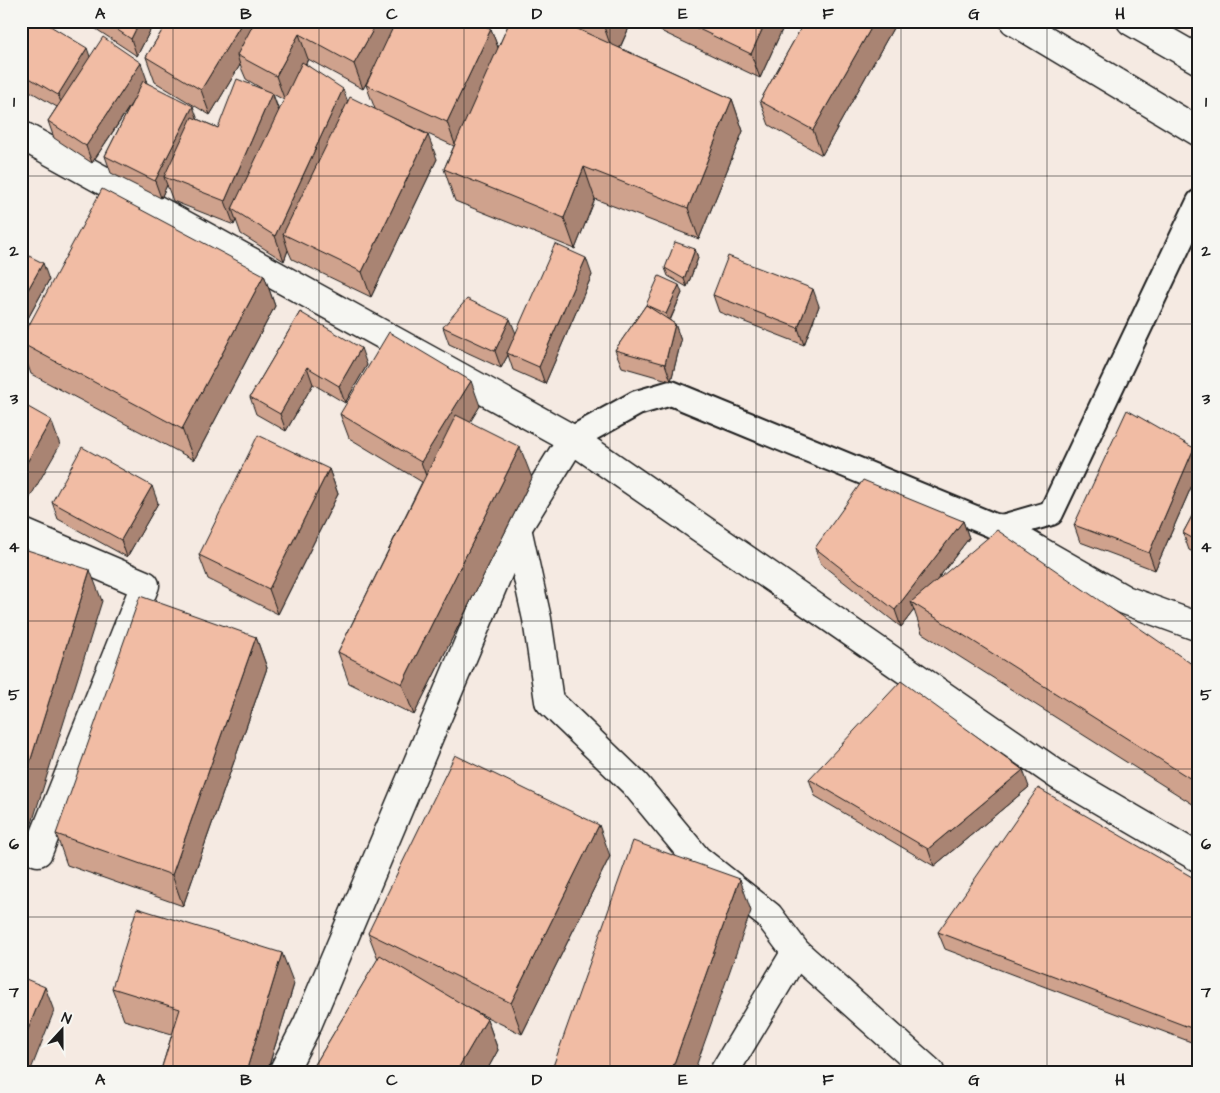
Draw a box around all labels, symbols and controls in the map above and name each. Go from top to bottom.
text: A [95,3,106,25]
text: B [240,3,252,25]
text: C [386,3,398,25]
text: D [532,3,543,25]
text: E [678,3,688,25]
text: F [822,3,834,25]
text: G [968,3,980,25]
text: H [1115,3,1125,25]
text: 1 [13,91,16,113]
text: 1 [1205,91,1208,113]
text: 2 [8,240,19,262]
text: 2 [1200,240,1211,262]
text: 3 [9,388,19,410]
text: 3 [1201,388,1211,410]
text: 4 [9,536,20,558]
text: 4 [1201,536,1212,558]
text: 5 [8,684,20,706]
text: 5 [1200,684,1212,706]
text: 6 [9,833,19,855]
text: 6 [1201,833,1211,855]
text: 7 [8,981,19,1003]
text: 7 [1200,981,1211,1003]
north arrow [38,1006,88,1056]
text: N [59,1008,74,1030]
text: A [95,1069,106,1091]
text: B [240,1069,252,1091]
text: C [386,1069,398,1091]
text: D [532,1069,543,1091]
text: E [678,1069,688,1091]
text: F [822,1069,834,1091]
text: G [968,1069,980,1091]
text: H [1115,1069,1125,1091]

